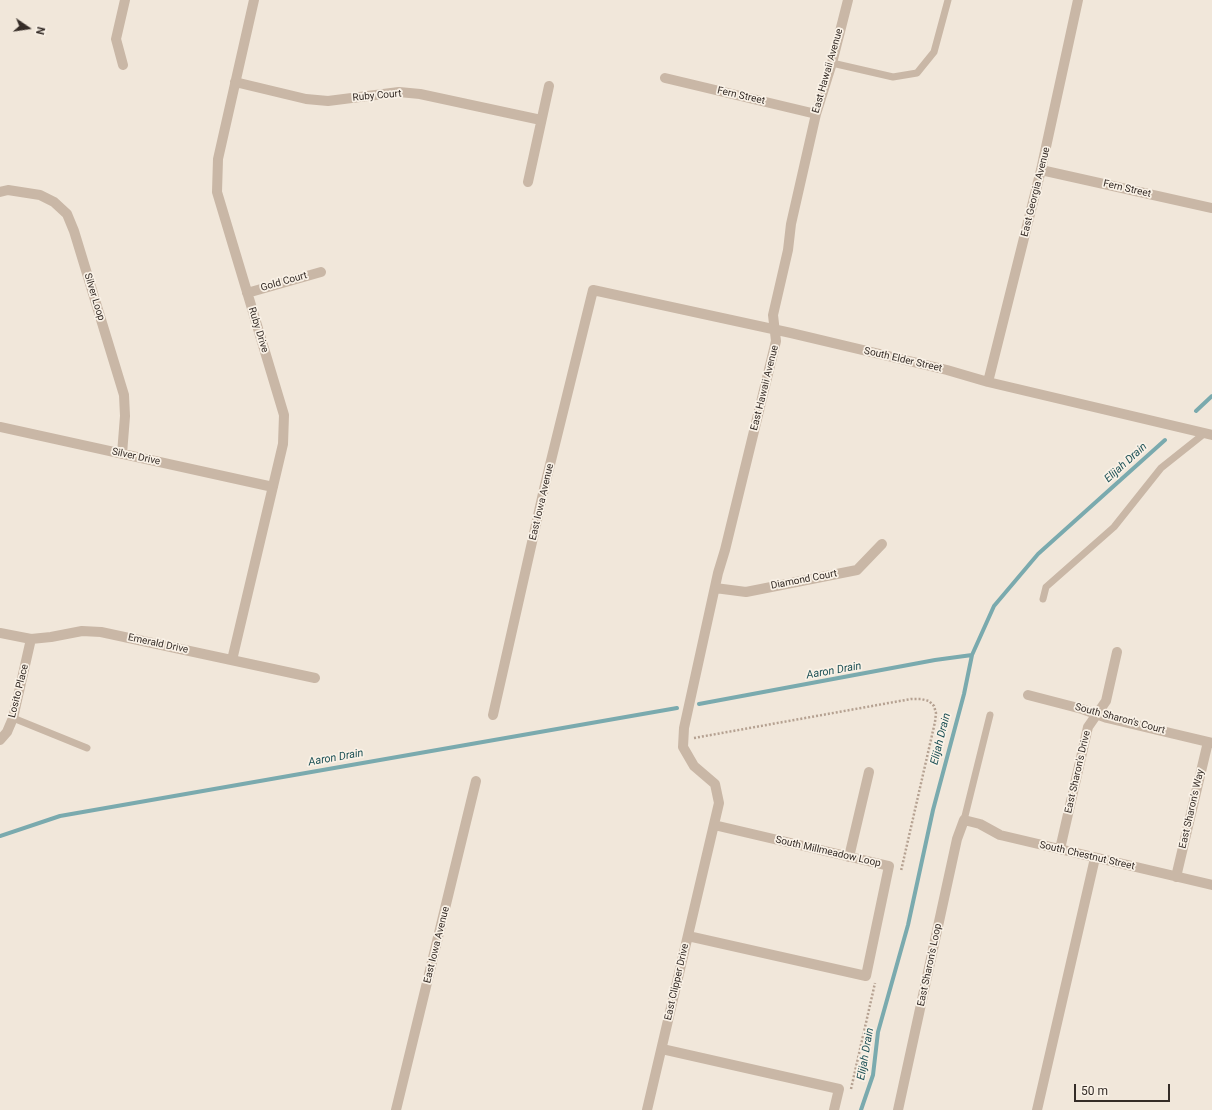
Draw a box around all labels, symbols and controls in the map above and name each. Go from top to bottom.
north arrow [8,8,48,48]
text: N [33,26,47,36]
street label: East Hawaii Avenue [810,27,846,115]
street label: Fern Street [716,85,766,107]
street label: Ruby Court [352,88,402,104]
street label: East Georgia Avenue [1019,146,1053,238]
street label: Fern Street [1102,178,1152,200]
street label: Gold Court [259,270,309,294]
street label: Silver Loop [81,272,107,322]
street label: Ruby Drive [245,306,271,354]
street label: East Hawaii Avenue [749,344,781,432]
street label: South Elder Street [863,345,943,375]
water label: Elijah Drain [1102,440,1150,486]
street label: Silver Drive [111,446,161,468]
street label: East Iowa Avenue [527,462,557,542]
street label: Diamond Court [770,568,838,592]
street label: Emerald Drive [127,632,189,656]
water label: Aaron Drain [805,660,863,682]
street label: Losito Place [7,663,31,719]
street label: South Sharon's Court [1074,701,1166,737]
water label: Elijah Drain [928,712,954,766]
street label: East Sharon's Drive [1063,730,1093,814]
water label: Aaron Drain [307,747,365,769]
street label: East Sharon's Way [1177,768,1207,850]
street label: South Millmeadow Loop [774,834,882,870]
street label: South Chestnut Street [1038,839,1136,873]
street label: East Iowa Avenue [422,905,452,985]
street label: East Sharon's Loop [915,923,945,1007]
street label: East Clipper Drive [662,943,692,1021]
water label: Elijah Drain [855,1027,877,1081]
scale bar [1076,1076,1172,1102]
text: 50 m [1081,1084,1108,1098]

